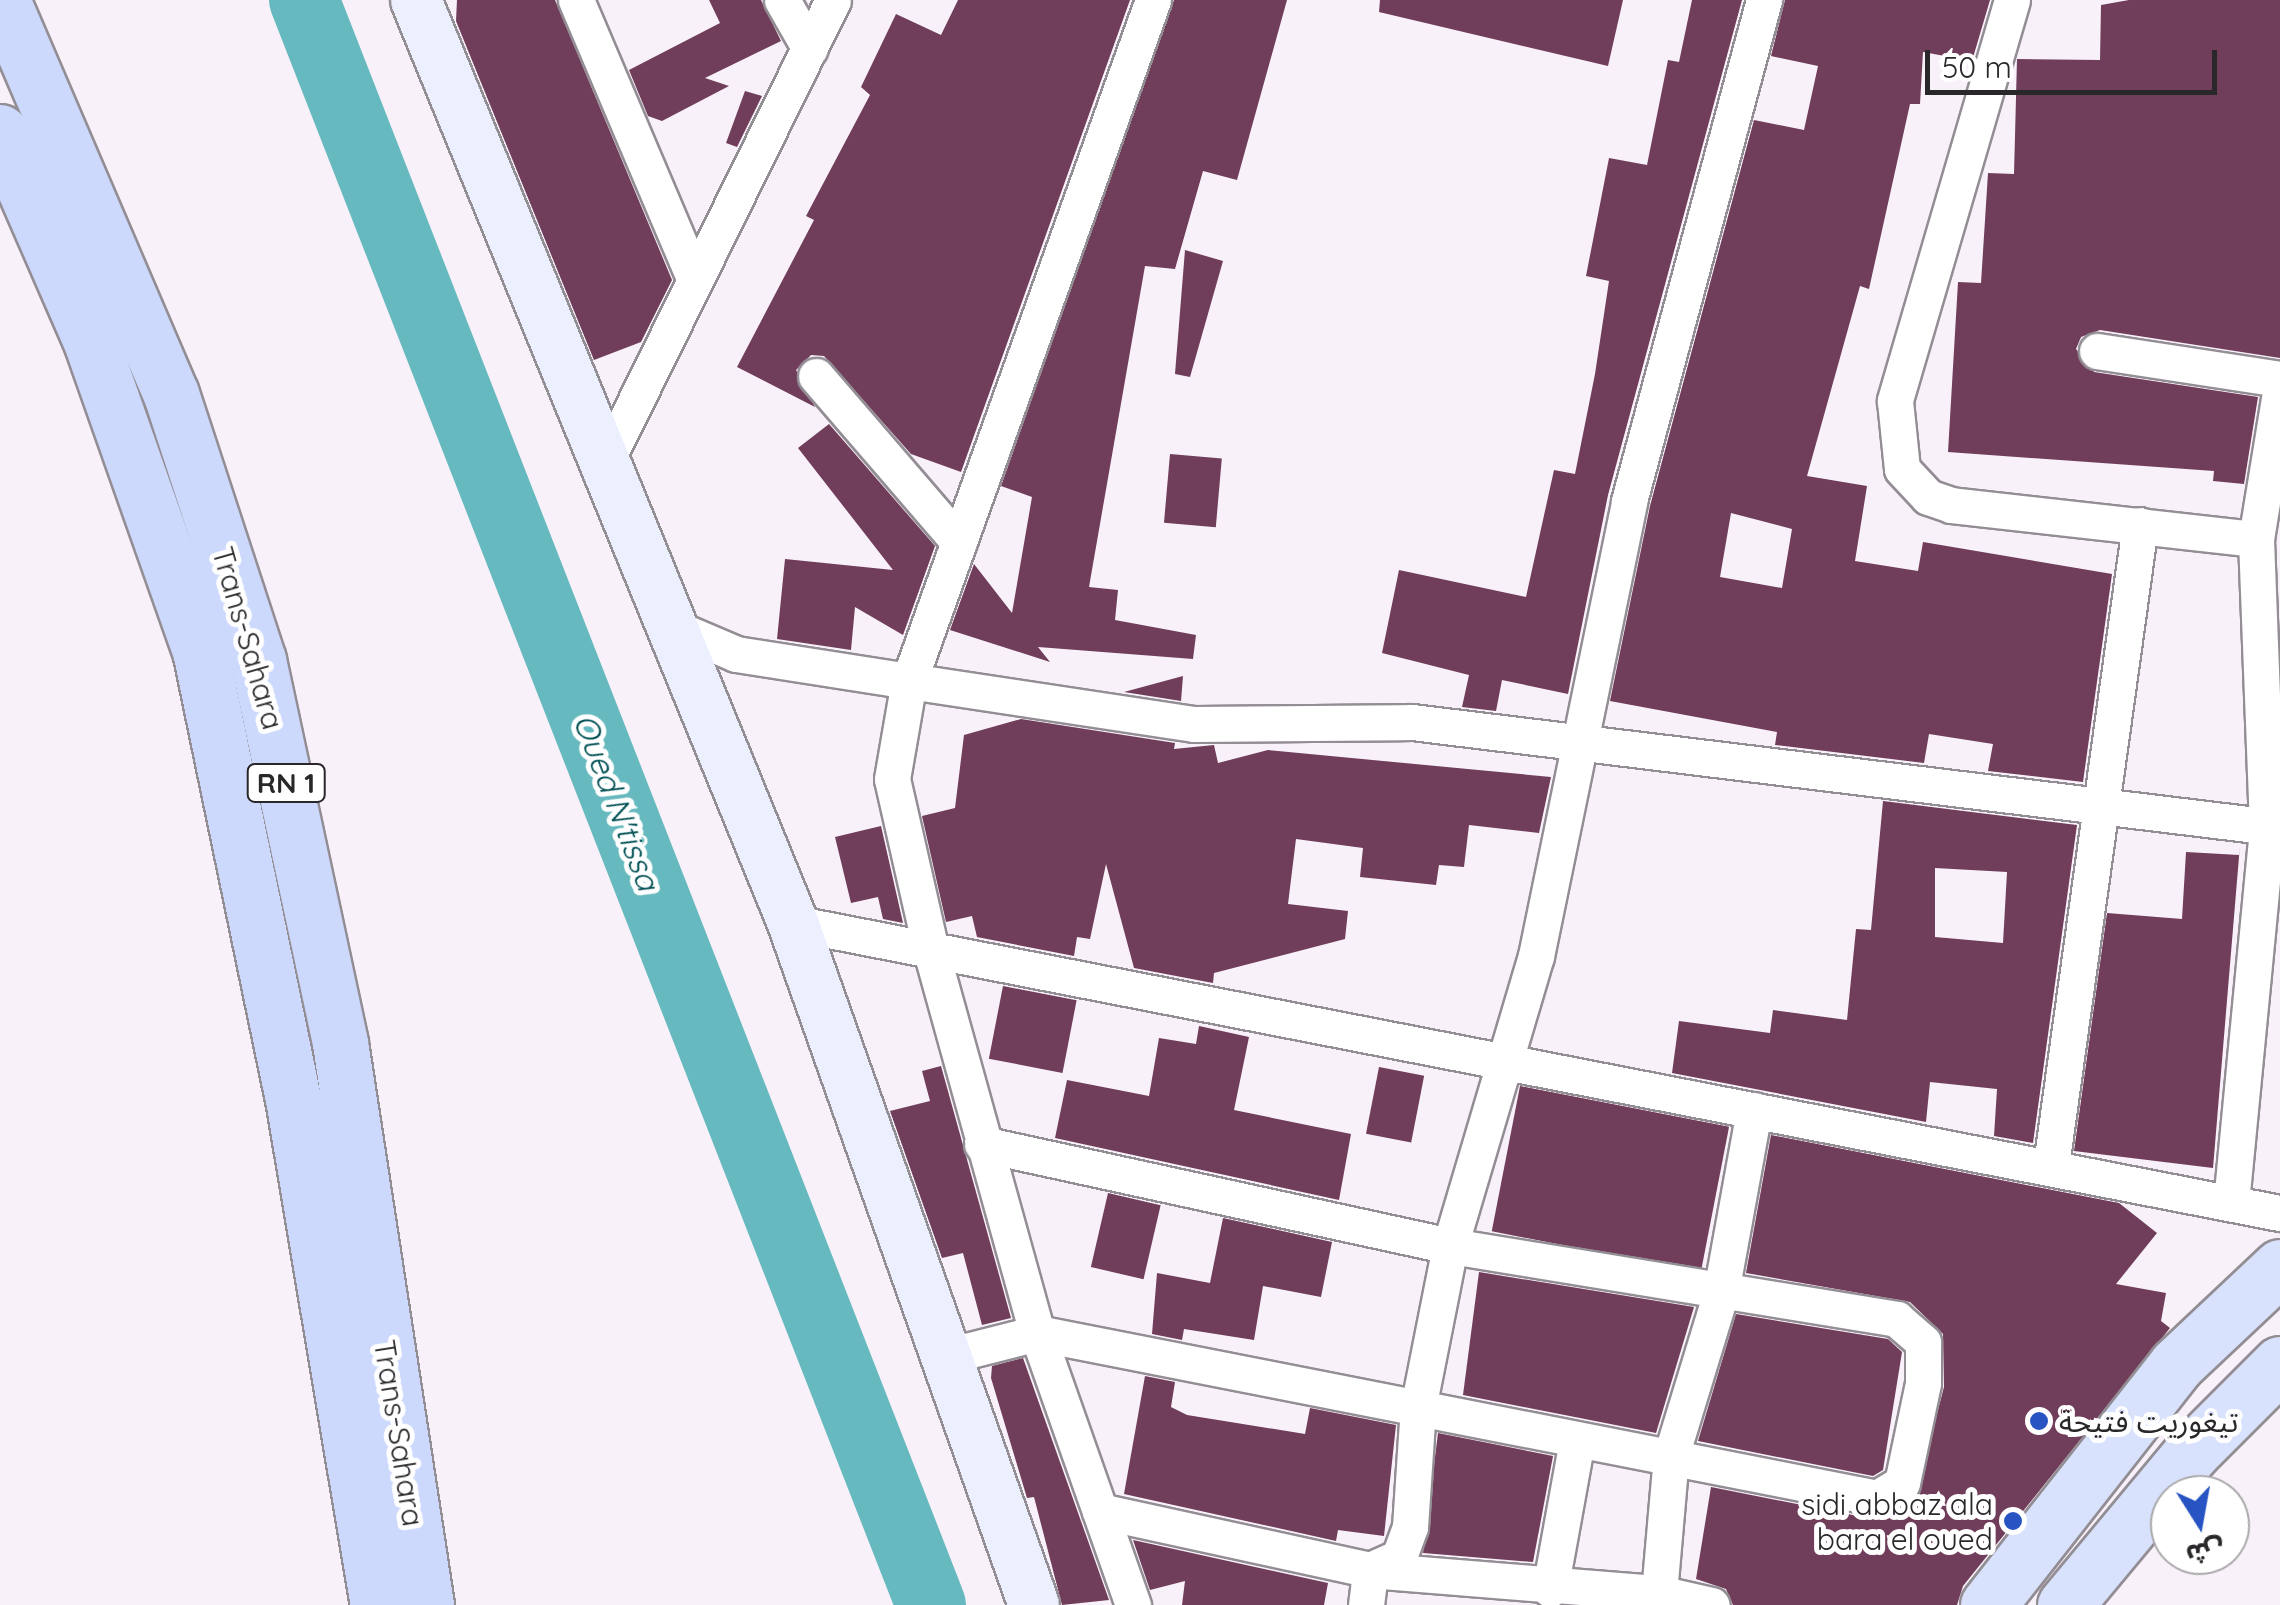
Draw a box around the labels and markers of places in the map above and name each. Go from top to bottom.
place label: تيغوريت فتيحة [2059,1403,2238,1439]
marker: تيغوريت فتيحة [2028,1410,2050,1432]
place label: sidi abbaz ala bara el oued [1801,1486,1993,1556]
marker: sidi abbaz ala bara el oued [2002,1510,2024,1532]

